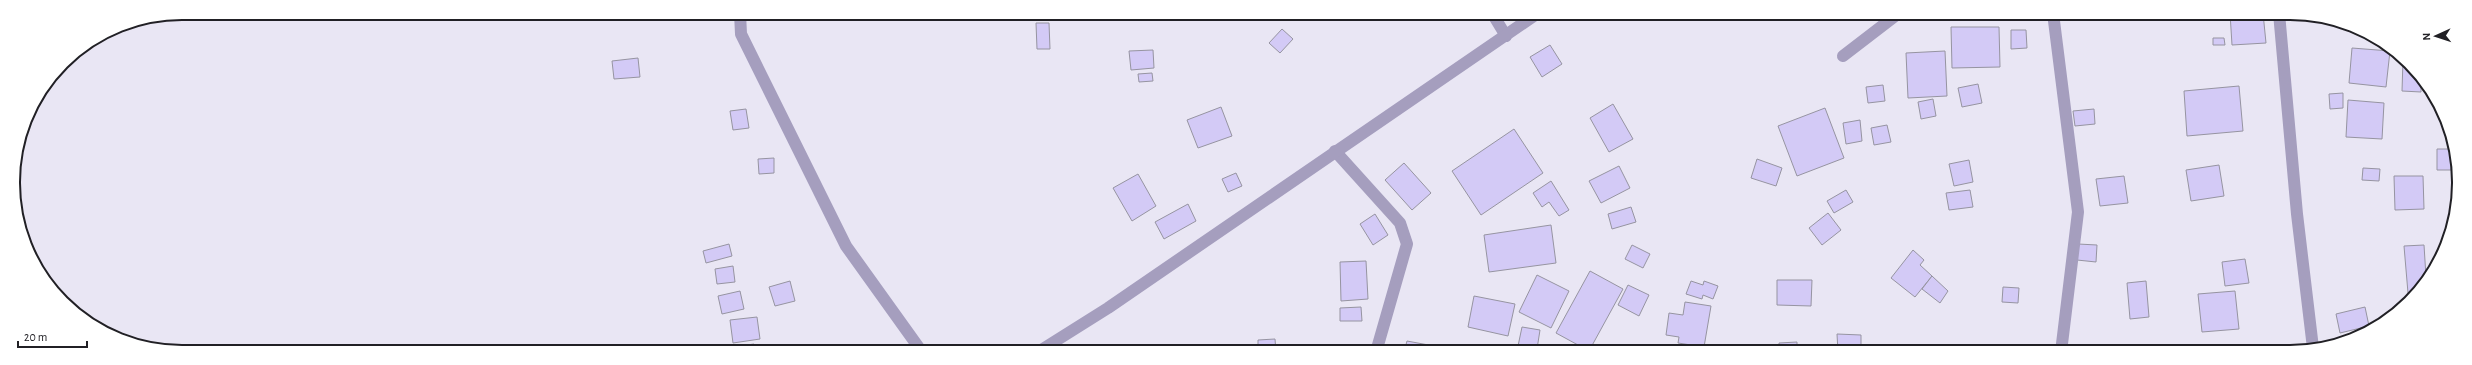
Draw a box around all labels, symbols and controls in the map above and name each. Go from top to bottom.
north arrow [2416,16,2456,56]
text: N [2421,32,2432,41]
scale bar [18,323,87,349]
text: 20 m [24,331,47,343]

